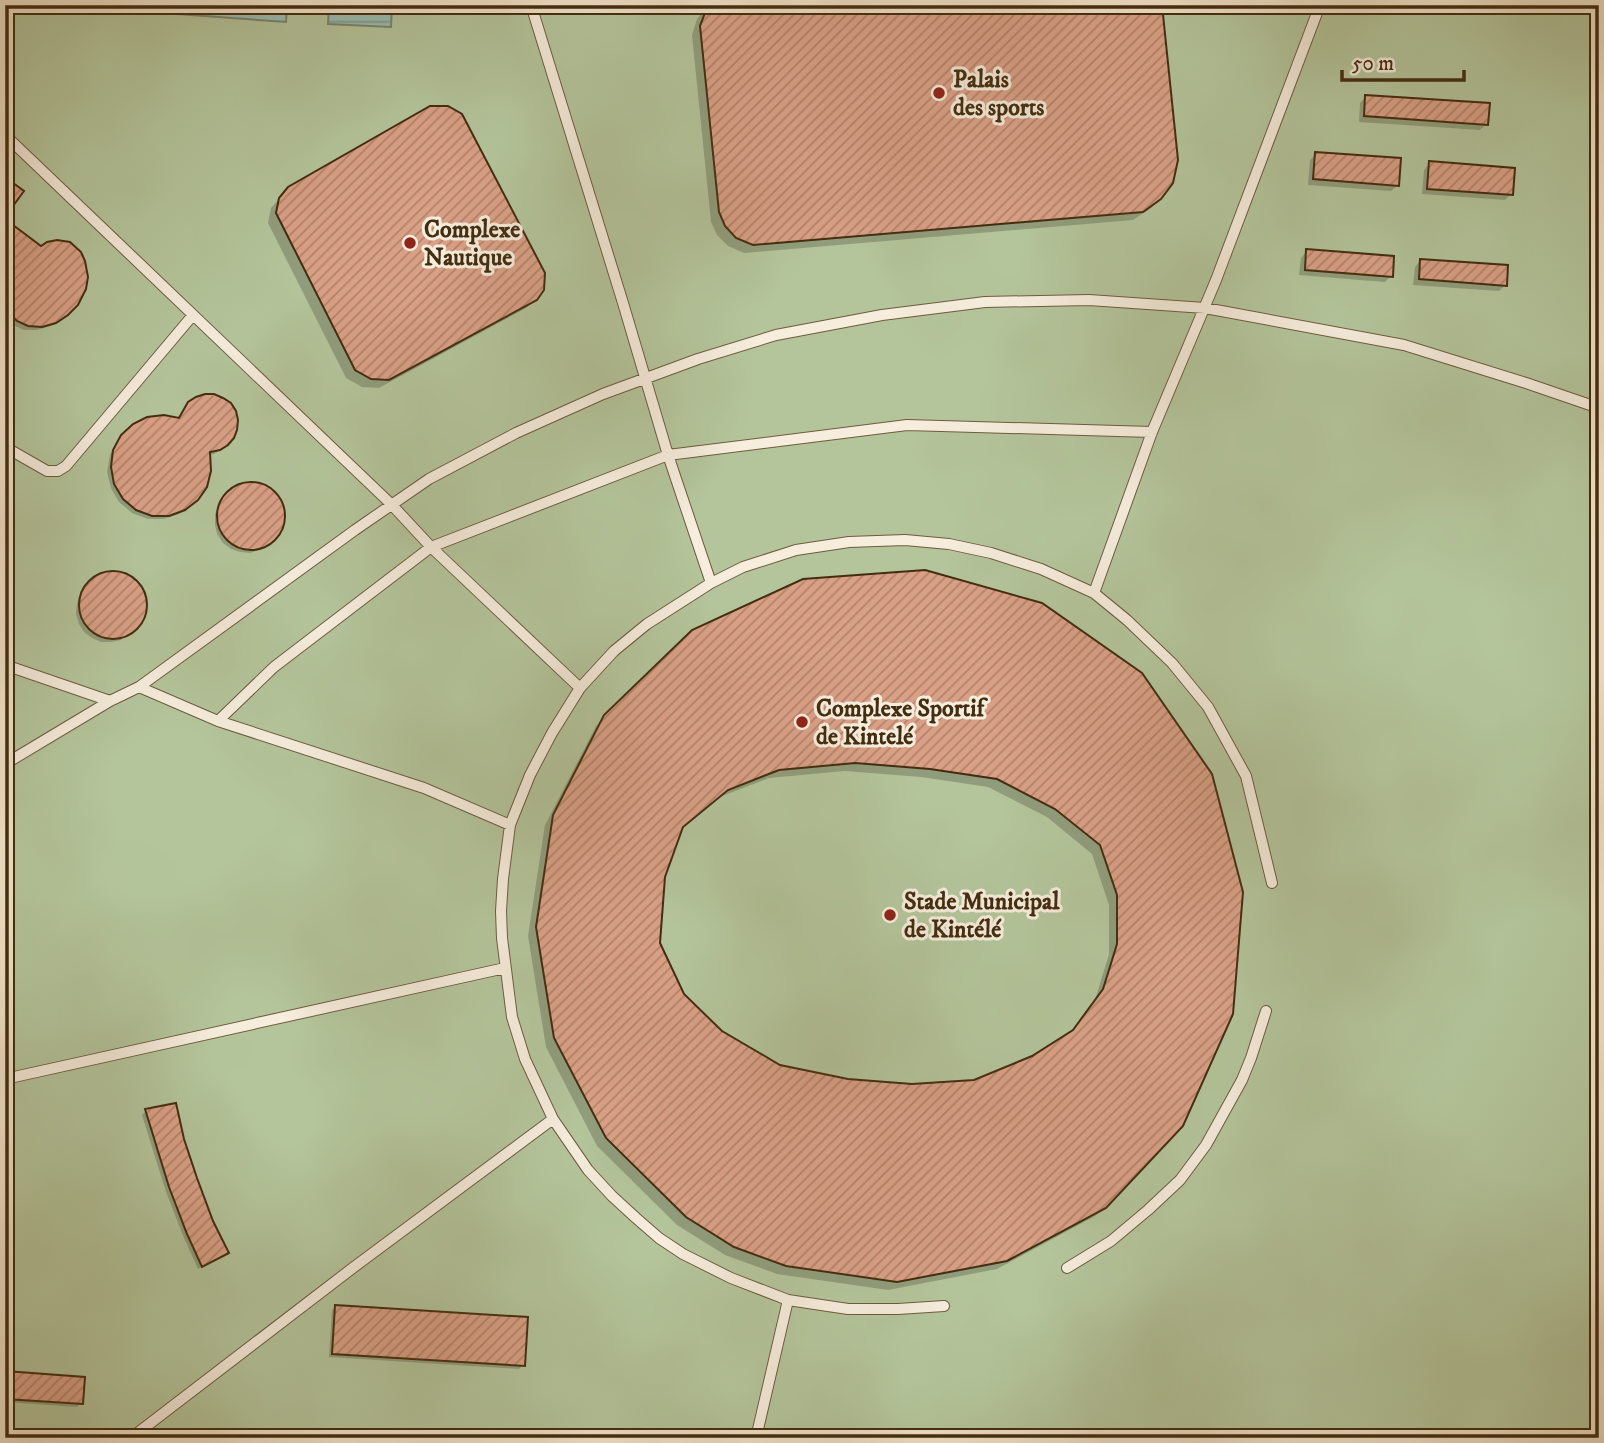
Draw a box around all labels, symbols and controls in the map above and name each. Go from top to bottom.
scale bar [1342,38,1464,82]
text: 50 m [1352,51,1394,77]
place label: Palais des sports [953,65,1044,123]
marker: Palais des sports [931,85,947,101]
place label: Complexe Nautique [424,215,520,273]
marker: Complexe Nautique [402,235,418,251]
place label: Complexe Sportif de Kintelé [816,694,988,752]
marker: Complexe Sportif de Kintelé [794,714,810,730]
place label: Stade Municipal de Kintélé [904,887,1060,945]
marker: Stade Municipal de Kintélé [882,907,898,923]

